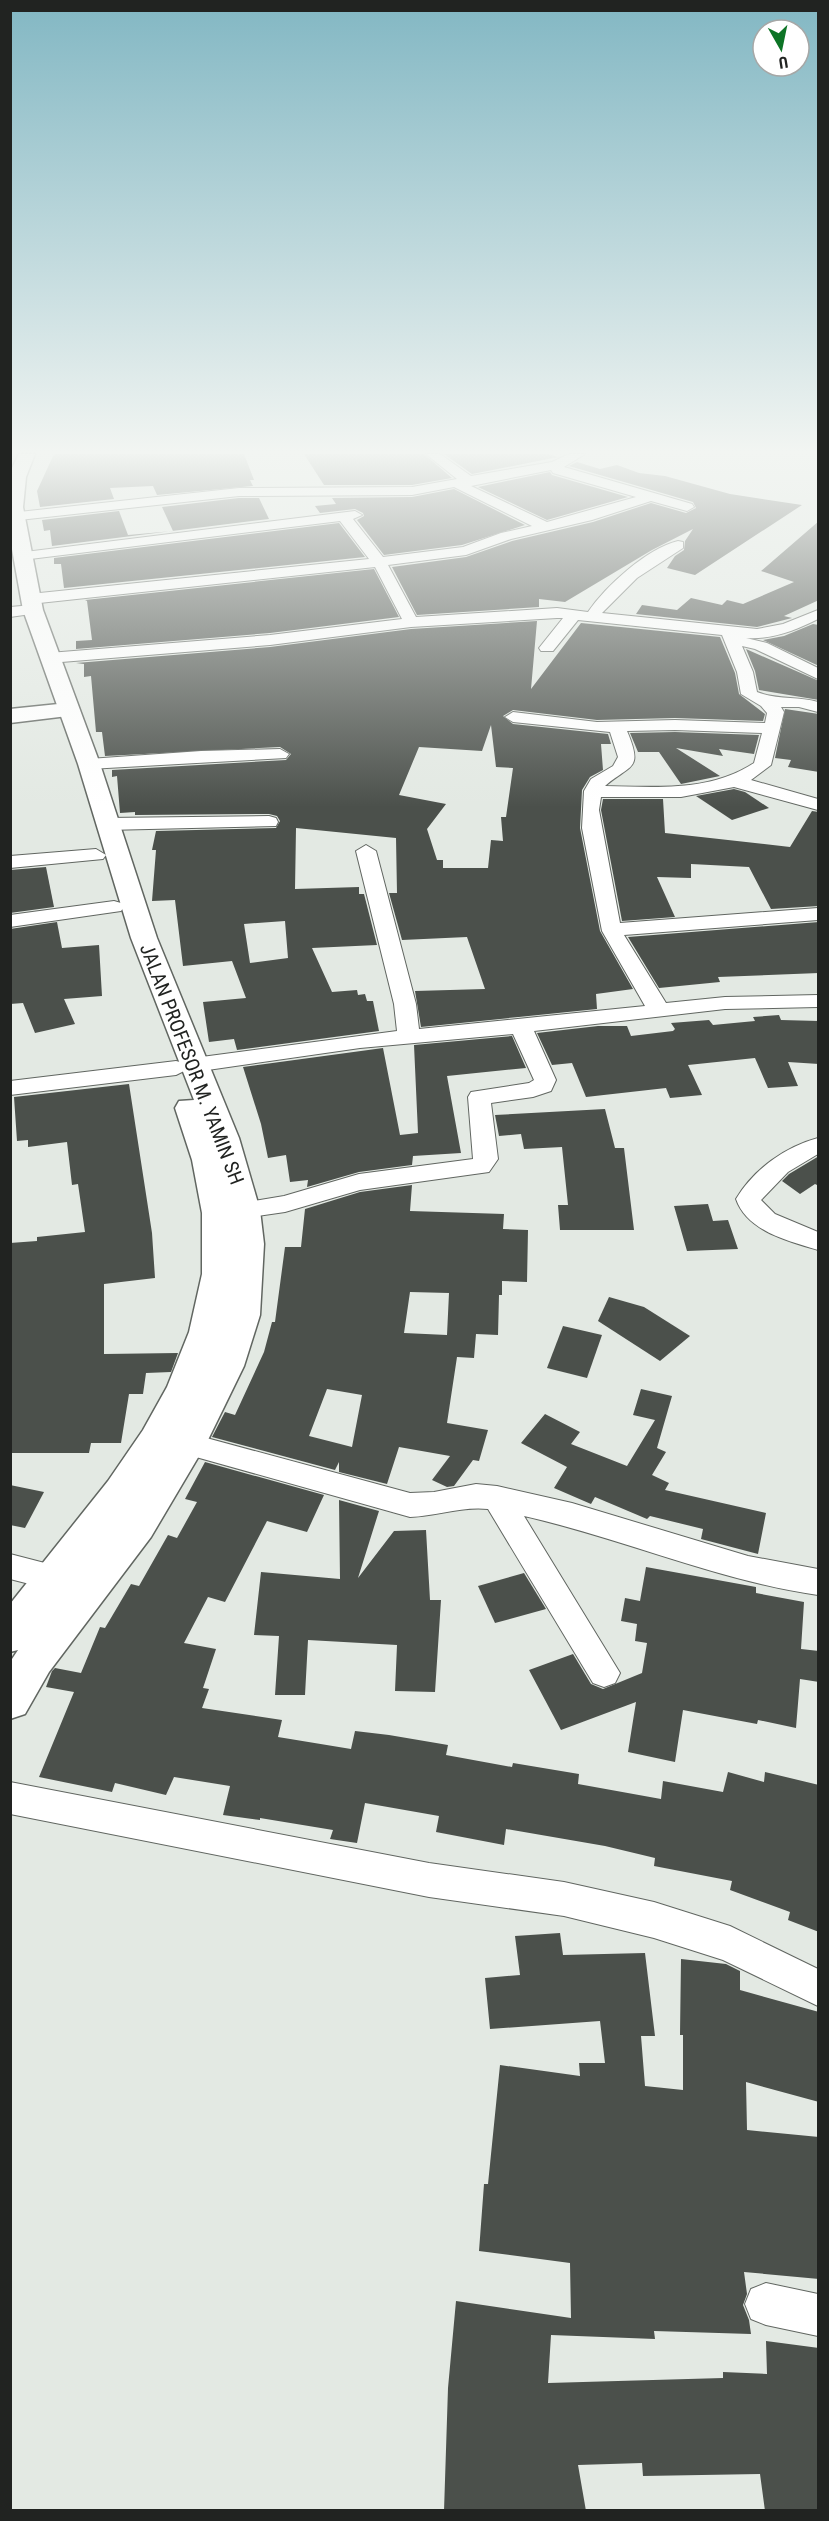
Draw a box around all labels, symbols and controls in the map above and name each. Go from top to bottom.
north arrow [751,18,811,78]
text: U [777,52,789,72]
street label: JALAN PROFESOR M. YAMIN SH [135,940,249,1188]

